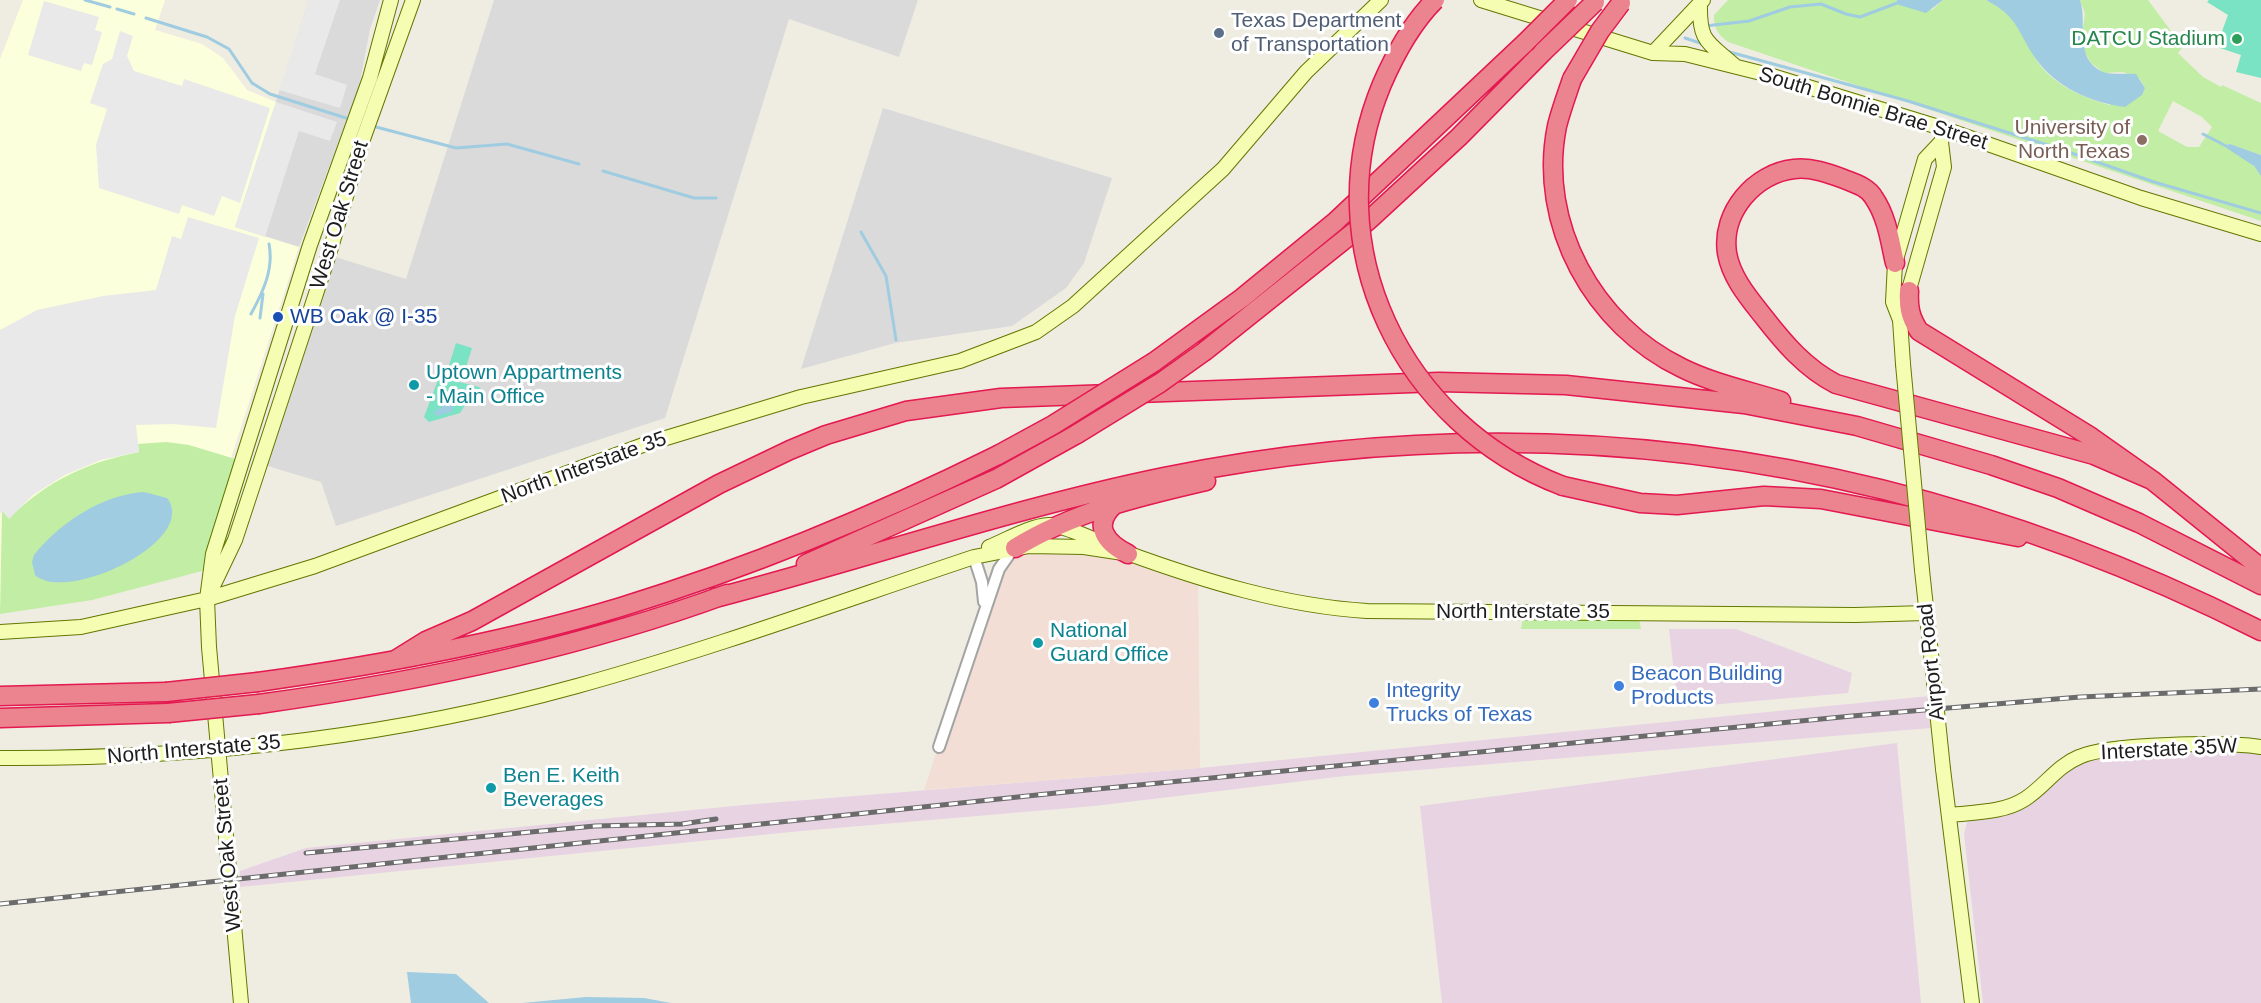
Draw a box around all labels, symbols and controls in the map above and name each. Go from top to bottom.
place label: Texas Department of Transportation [1231,8,1401,58]
marker: Texas Department of Transportation [1212,26,1226,40]
place label: DATCU Stadium [2071,26,2225,52]
marker: DATCU Stadium [2230,32,2244,46]
street label: South Bonnie Brae Street [1755,62,1991,156]
place label: University of North Texas [2014,115,2130,165]
marker: University of North Texas [2135,133,2149,147]
street label: West Oak Street [305,138,375,292]
place label: WB Oak @ I-35 [290,304,437,330]
marker: WB Oak @ I-35 [271,310,285,324]
place label: Uptown Appartments - Main Office [426,360,622,410]
marker: Uptown Appartments - Main Office [407,378,421,392]
street label: North Interstate 35 [498,426,670,510]
street label: North Interstate 35 [1436,599,1610,625]
street label: Airport Road [1913,602,1951,722]
place label: National Guard Office [1050,618,1169,668]
marker: National Guard Office [1031,636,1045,650]
place label: Beacon Building Products [1631,661,1783,711]
place label: Integrity Trucks of Texas [1386,678,1532,728]
marker: Beacon Building Products [1612,679,1626,693]
marker: Integrity Trucks of Texas [1367,696,1381,710]
street label: North Interstate 35 [106,730,282,770]
street label: Interstate 35W [2100,734,2238,766]
place label: Ben E. Keith Beverages [503,763,620,813]
street label: West Oak Street [209,777,247,933]
marker: Ben E. Keith Beverages [484,781,498,795]

